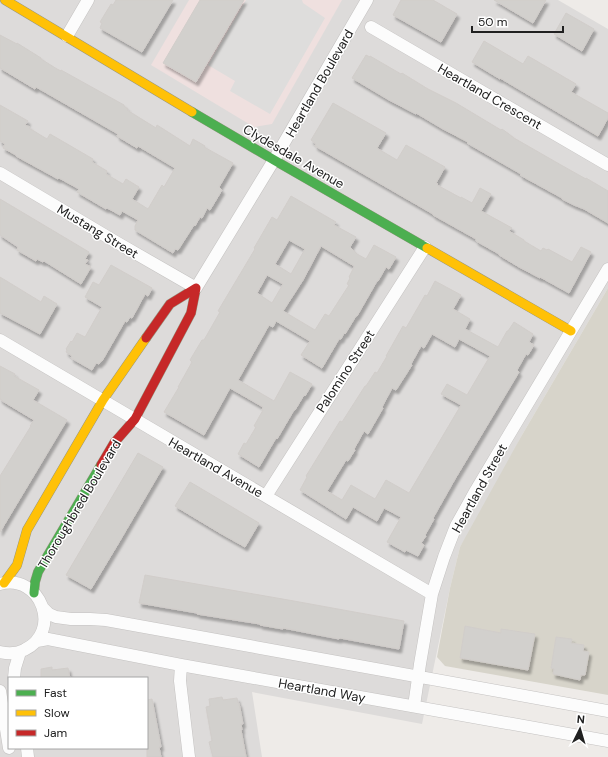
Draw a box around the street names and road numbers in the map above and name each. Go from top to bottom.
street label: Heartland Boulevard [282,26,357,140]
street label: Heartland Crescent [435,60,545,133]
street label: Clydesdale Avenue [240,121,347,192]
street label: Mustang Street [54,200,141,262]
street label: Palomino Street [312,327,378,416]
street label: Heartland Avenue [165,433,266,501]
street label: Thoroughbred Boulevard [34,436,125,572]
street label: Heartland Street [448,441,511,536]
street label: Heartland Way [277,674,367,707]

